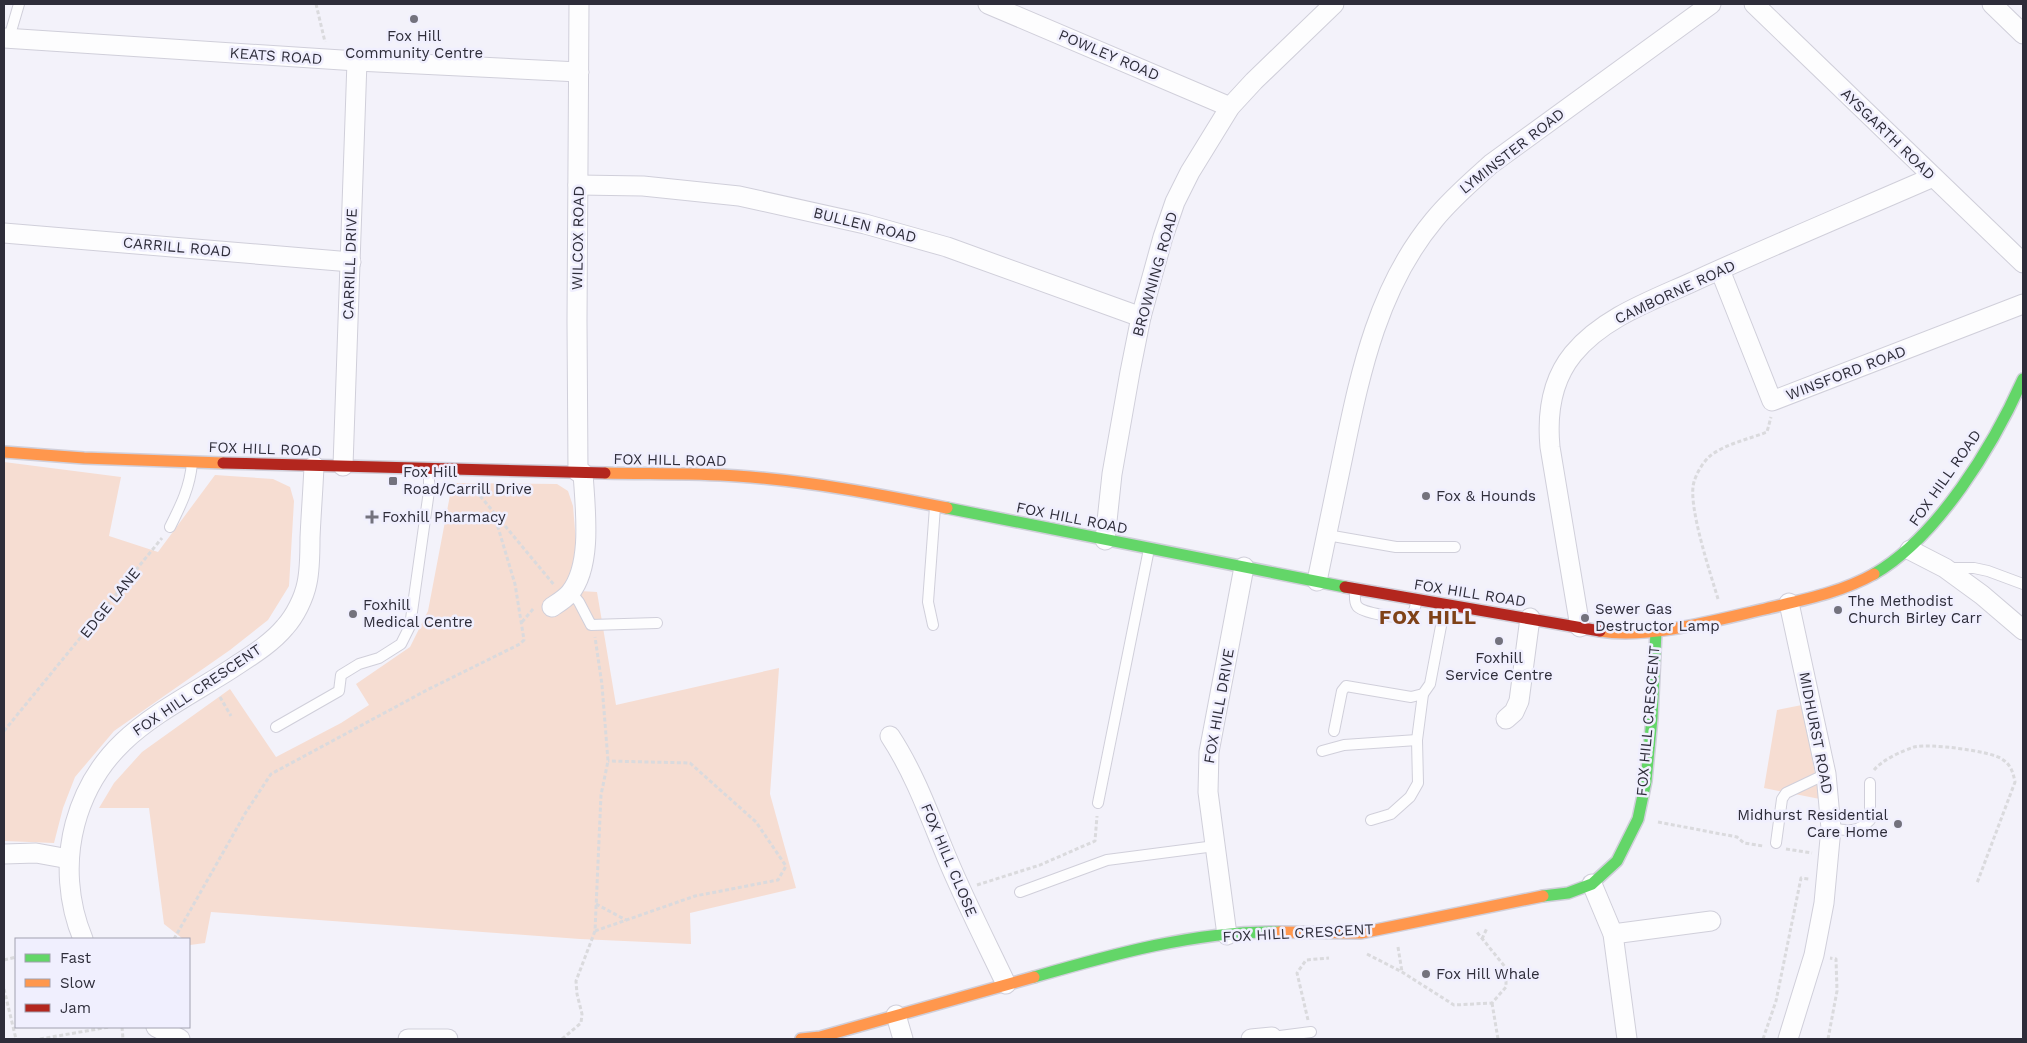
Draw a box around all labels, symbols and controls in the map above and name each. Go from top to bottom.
marker: Fox Hill Community Centre [408,13,420,25]
street label: POWLEY ROAD [1056,26,1162,84]
place label: Fox Hill Community Centre [345,27,483,62]
street label: KEATS ROAD [229,44,323,68]
street label: AYSGARTH ROAD [1837,84,1939,184]
street label: LYMINSTER ROAD [1456,104,1568,198]
street label: WILCOX ROAD [568,186,588,290]
street label: BULLEN ROAD [812,204,918,246]
street label: CARRILL DRIVE [339,208,361,320]
street label: BROWNING ROAD [1129,209,1181,339]
street label: CARRILL ROAD [122,233,232,261]
street label: CAMBORNE ROAD [1612,256,1738,328]
street label: WINSFORD ROAD [1783,342,1909,404]
street label: FOX HILL ROAD [1905,426,1985,530]
street label: FOX HILL ROAD [208,438,322,460]
street label: FOX HILL ROAD [613,450,727,470]
place label: Fox Hill Road/Carrill Drive [403,463,532,498]
marker: Fox Hill Road/Carrill Drive [387,475,399,487]
place label: Fox & Hounds [1436,487,1536,505]
marker: Fox & Hounds [1420,490,1432,502]
street label: FOX HILL ROAD [1015,498,1129,538]
place label: Foxhill Pharmacy [382,508,506,526]
marker: Foxhill Pharmacy [366,511,378,523]
street label: EDGE LANE [76,564,144,642]
street label: FOX HILL ROAD [1413,575,1527,611]
place label: The Methodist Church Birley Carr [1848,592,1982,627]
place label: Foxhill Medical Centre [363,596,473,631]
place label: Sewer Gas Destructor Lamp [1595,600,1720,635]
marker: The Methodist Church Birley Carr [1832,604,1844,616]
district label: FOX HILL [1379,605,1477,629]
marker: Foxhill Medical Centre [347,608,359,620]
marker: Sewer Gas Destructor Lamp [1579,612,1591,624]
marker: Foxhill Service Centre [1493,635,1505,647]
street label: FOX HILL CRESCENT [129,640,265,740]
street label: FOX HILL CRESCENT [1632,645,1664,797]
street label: FOX HILL DRIVE [1200,647,1238,765]
place label: Foxhill Service Centre [1445,649,1553,684]
street label: MIDHURST ROAD [1795,670,1837,796]
street label: FOX HILL CLOSE [917,801,981,919]
place label: Midhurst Residential Care Home [1737,806,1888,841]
marker: Midhurst Residential Care Home [1892,818,1904,830]
street label: FOX HILL CRESCENT [1222,920,1374,946]
legend [15,938,190,1028]
text: Fast [60,949,92,967]
place label: Fox Hill Whale [1436,965,1540,983]
marker: Fox Hill Whale [1420,968,1432,980]
text: Slow [60,974,96,992]
text: Jam [60,999,91,1017]

